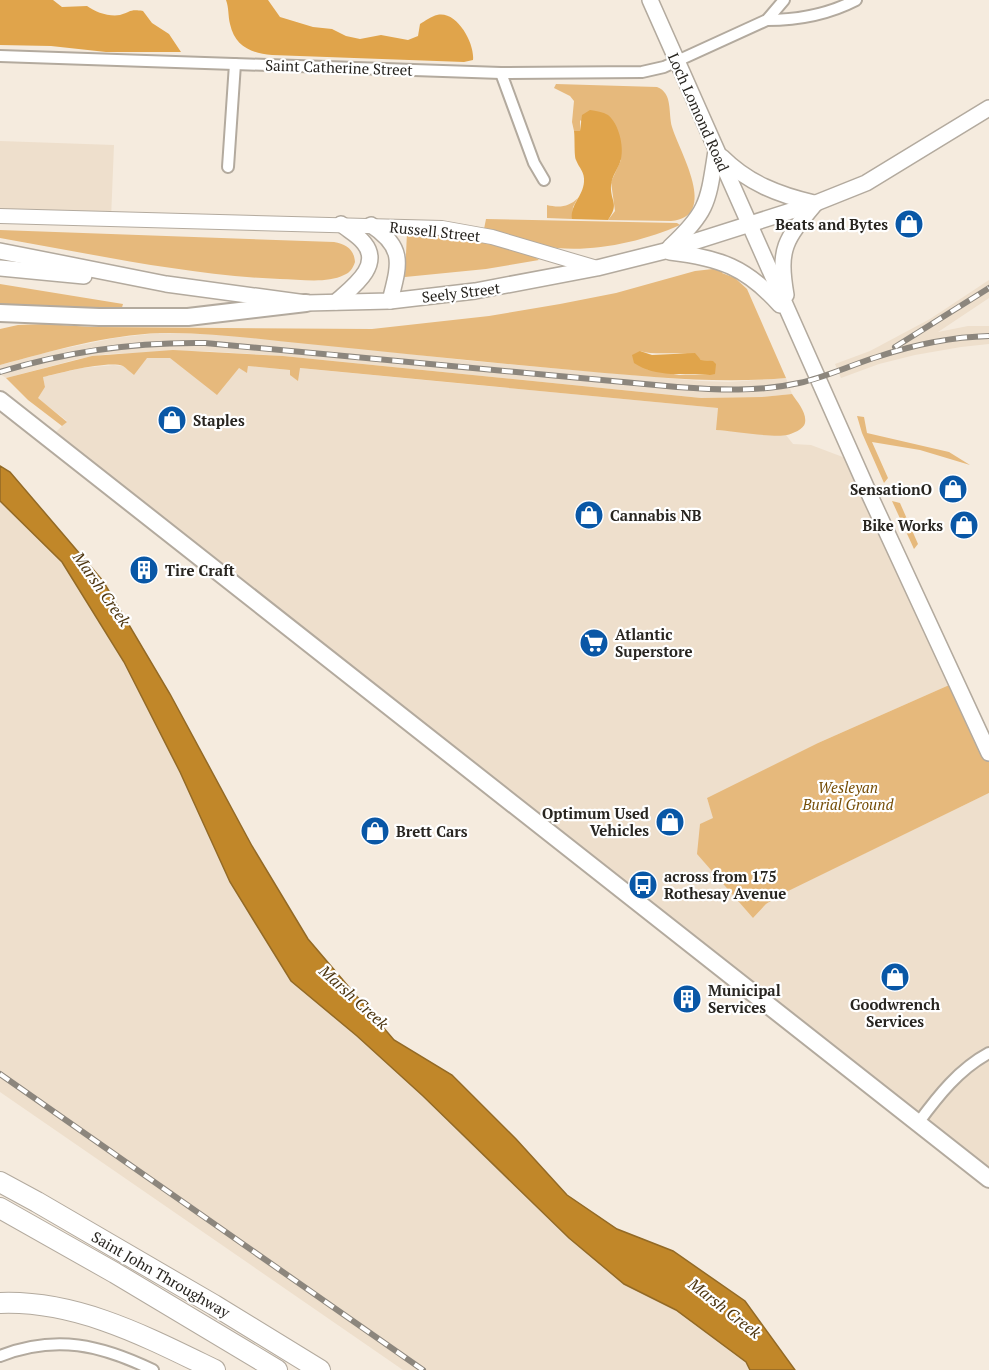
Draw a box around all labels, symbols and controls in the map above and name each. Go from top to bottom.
street label: Loch Lomond Road [664,49,734,175]
street label: Saint Catherine Street [265,54,414,80]
shop icon: Beats and Bytes [893,208,925,240]
place label: Beats and Bytes [775,214,888,234]
street label: Russell Street [389,216,482,246]
street label: Seely Street [421,277,502,307]
shop icon: Staples [156,404,188,436]
place label: Staples [193,410,245,430]
shop icon: SensationO [937,473,969,505]
place label: SensationO [850,479,932,499]
shop icon: Cannabis NB [573,499,605,531]
place label: Cannabis NB [610,505,702,525]
shop icon: Bike Works [948,509,980,541]
place label: Bike Works [862,515,943,535]
water label: Marsh Creek [68,547,136,631]
building icon: Tire Craft [128,554,160,586]
place label: Tire Craft [165,560,235,580]
place label: Atlantic Superstore [615,624,693,661]
supermarket icon: Atlantic Superstore [578,627,610,659]
park label: Wesleyan Burial Ground [802,777,894,814]
place label: Optimum Used Vehicles [542,803,649,840]
shop icon: Optimum Used Vehicles [654,806,686,838]
shop icon: Brett Cars [359,815,391,847]
place label: Brett Cars [396,821,468,841]
place label: across from 175 Rothesay Avenue [664,866,786,903]
bus stop icon: across from 175 Rothesay Avenue [627,869,659,901]
water label: Marsh Creek [314,959,394,1034]
shop icon: Goodwrench Services [879,961,911,993]
place label: Municipal Services [708,980,781,1017]
building icon: Municipal Services [671,983,703,1015]
place label: Goodwrench Services [850,994,941,1031]
street label: Saint John Throughway [88,1226,234,1322]
water label: Marsh Creek [683,1272,766,1343]

